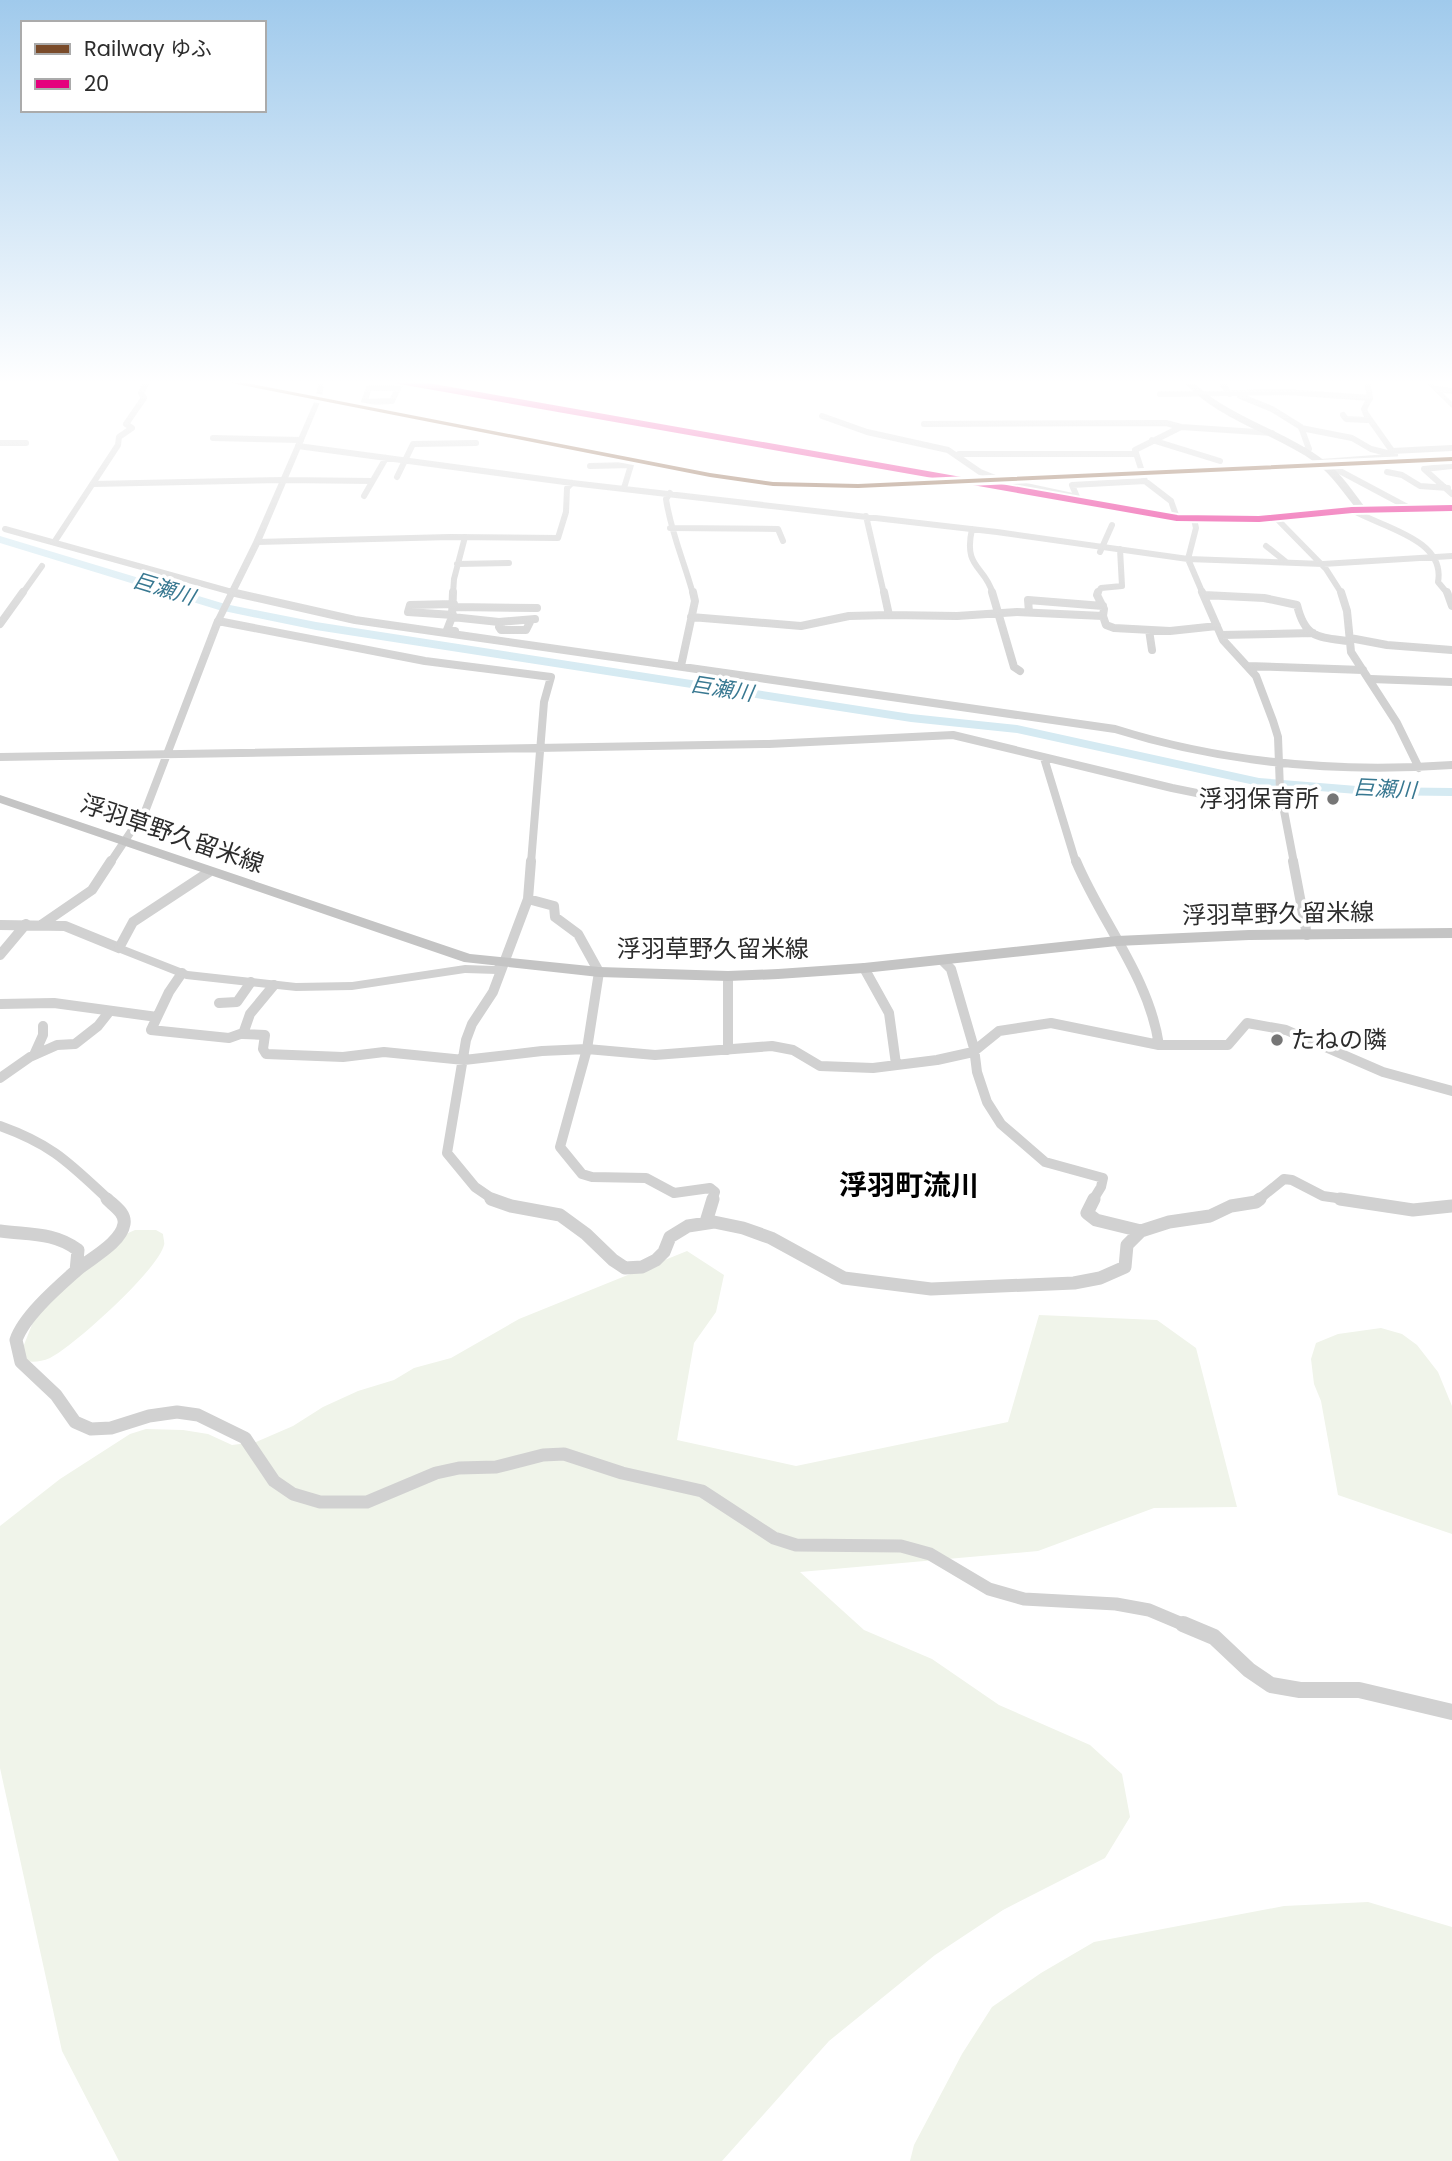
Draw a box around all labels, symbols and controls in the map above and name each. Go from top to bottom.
legend [21,21,266,112]
text: Railway ゆふ [84,34,212,63]
text: 20 [84,69,109,98]
water label: 巨瀬川 [130,565,200,612]
water label: 巨瀬川 [689,669,757,708]
water label: 巨瀬川 [1353,772,1419,805]
place label: 浮羽保育所 [1199,782,1319,815]
street label: 浮羽草野久留米線 [76,787,268,880]
marker: 浮羽保育所 [1325,791,1341,807]
street label: 浮羽草野久留米線 [1182,895,1374,932]
street label: 浮羽草野久留米線 [617,932,809,965]
place label: たねの隣 [1291,1023,1387,1056]
marker: たねの隣 [1269,1032,1285,1048]
district label: 浮羽町流川 [839,1166,979,1205]

